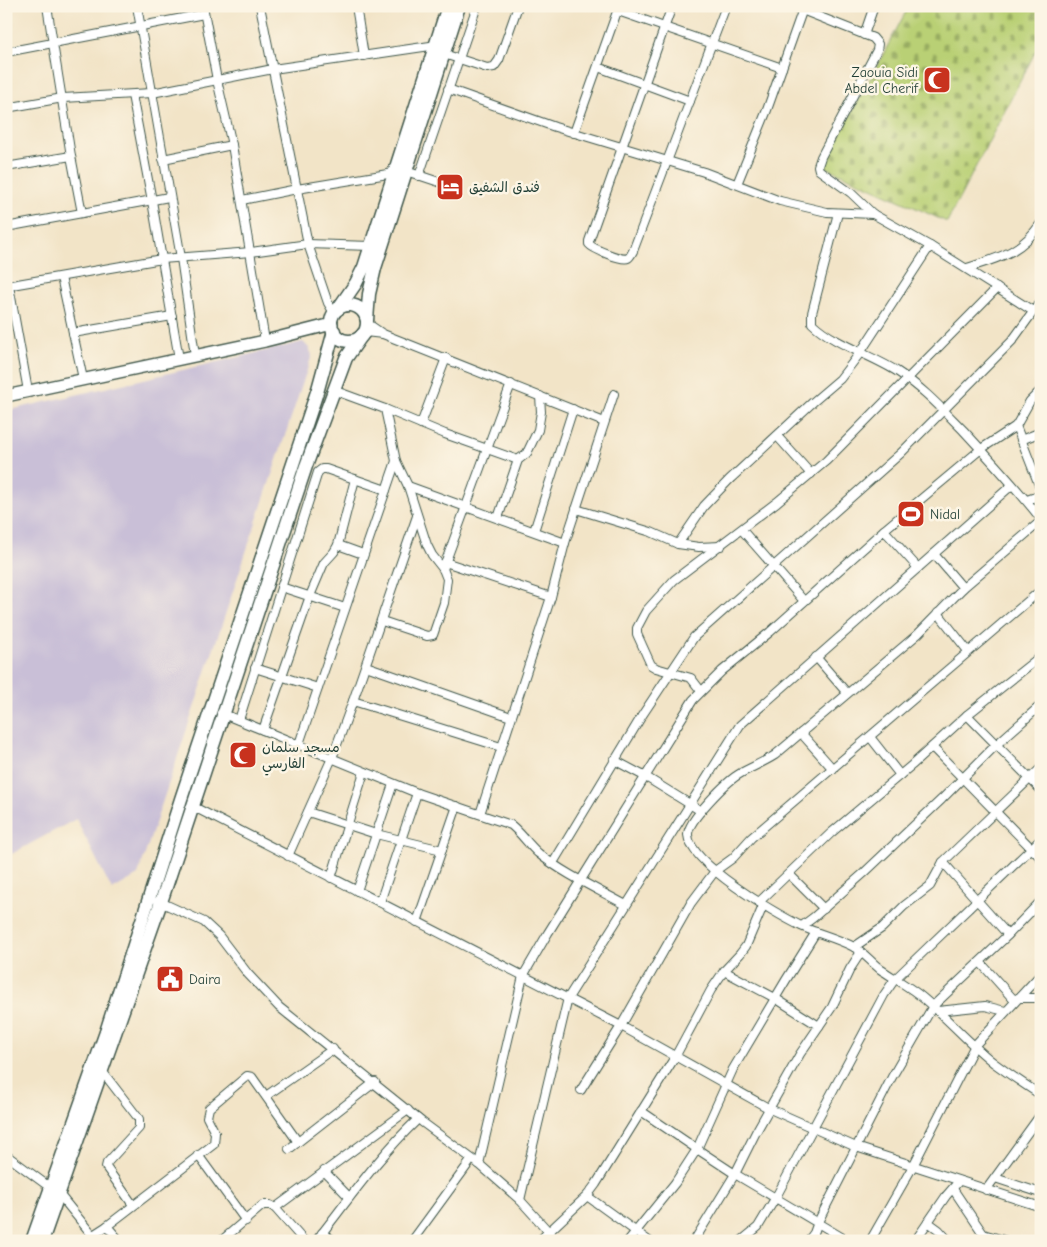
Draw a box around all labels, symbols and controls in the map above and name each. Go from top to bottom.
place label: Zaouia Sidi Abdel Cherif [844,64,919,97]
mosque icon: Zaouia Sidi Abdel Cherif [922,65,952,95]
hotel icon: فندق الشفيق [435,172,465,202]
place label: فندق الشفيق [469,179,540,196]
sports icon: Nidal [896,499,926,529]
place label: Nidal [930,506,960,523]
place label: مسجد سلمان الفارسي [262,739,340,776]
mosque icon: مسجد سلمان الفارسي [228,740,258,770]
public building icon: Daira [155,964,185,994]
place label: Daira [189,971,221,988]

